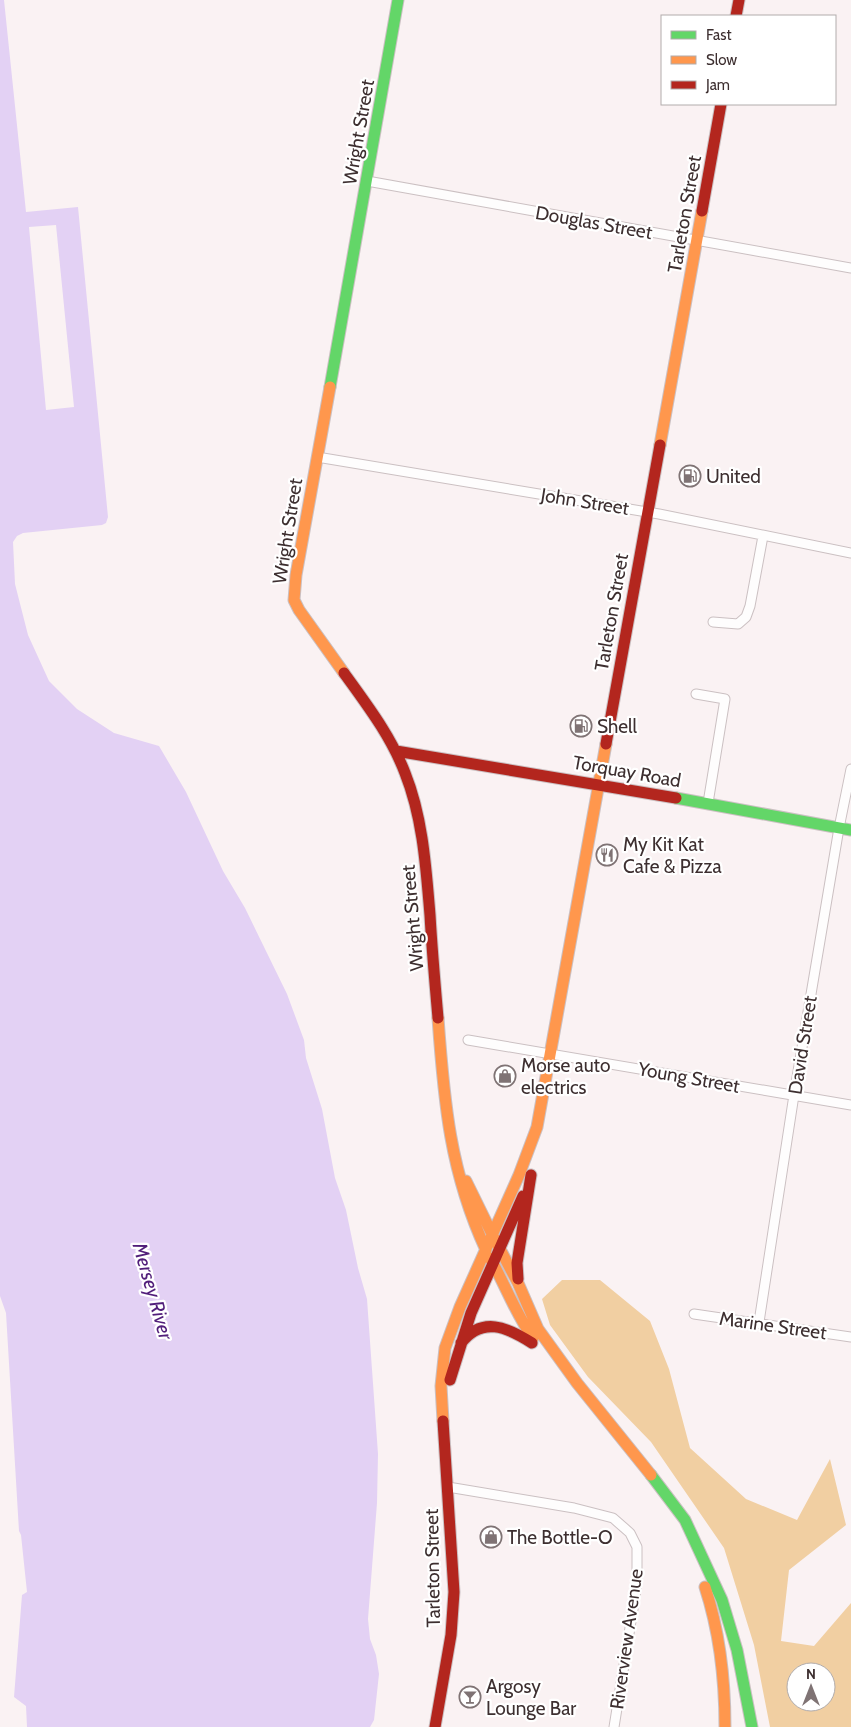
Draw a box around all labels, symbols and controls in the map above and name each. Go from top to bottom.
legend [661,15,836,105]
text: Fast [706,26,731,44]
text: Slow [706,51,737,69]
text: Jam [705,76,730,94]
street label: Wright Street [338,77,379,187]
street label: Tarleton Street [663,153,706,275]
street label: Douglas Street [534,201,655,244]
fuel station icon: United [678,464,702,488]
place label: United [706,465,761,488]
street label: Wright Street [268,476,307,585]
street label: John Street [538,483,631,520]
street label: Tarleton Street [590,551,633,673]
fuel station icon: Shell [569,714,593,738]
place label: Shell [597,715,637,738]
street label: Torquay Road [571,751,683,792]
place label: My Kit Kat Cafe & Pizza [623,833,722,878]
restaurant icon: My Kit Kat Cafe & Pizza [595,843,619,867]
street label: Wright Street [396,863,429,972]
street label: David Street [783,994,822,1096]
place label: Morse auto electrics [521,1054,610,1099]
street label: Young Street [635,1057,742,1098]
shop icon: Morse auto electrics [493,1064,517,1088]
water label: Mersey River [127,1239,179,1343]
street label: Marine Street [718,1307,829,1344]
street label: Tarleton Street [420,1508,445,1628]
shop icon: The Bottle-O [479,1525,503,1549]
place label: The Bottle-O [507,1526,613,1549]
street label: Riverview Avenue [605,1567,648,1711]
north arrow [786,1662,836,1712]
text: N [806,1665,816,1683]
place label: Argosy Lounge Bar [486,1675,576,1720]
bar icon: Argosy Lounge Bar [458,1685,482,1709]

